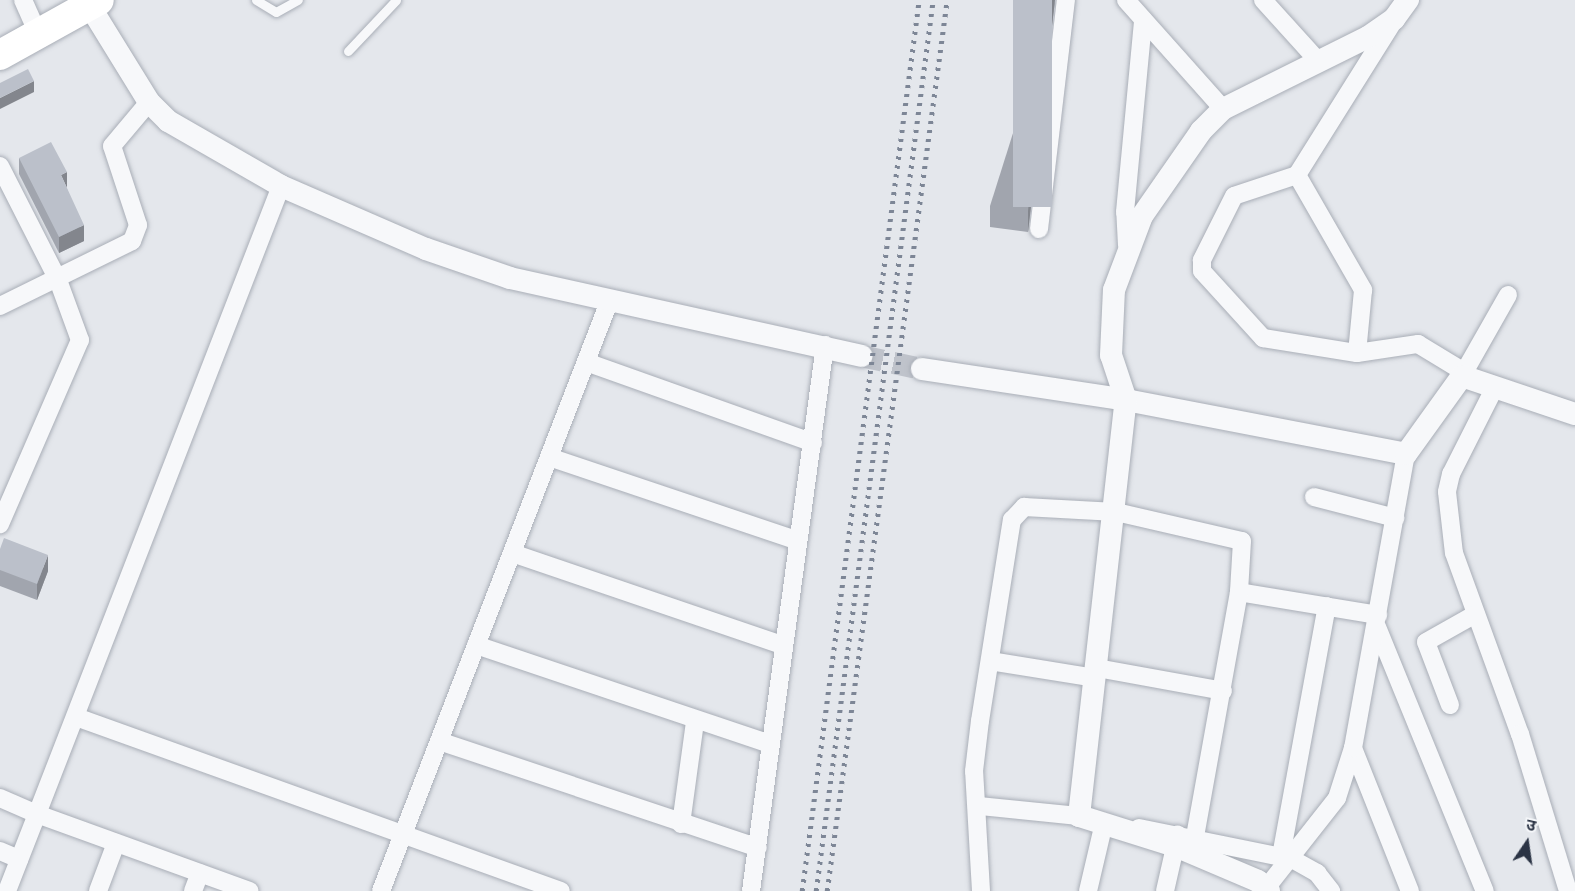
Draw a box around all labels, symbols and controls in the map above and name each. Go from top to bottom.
north arrow [1497,813,1557,873]
text: उ [1524,815,1538,835]

